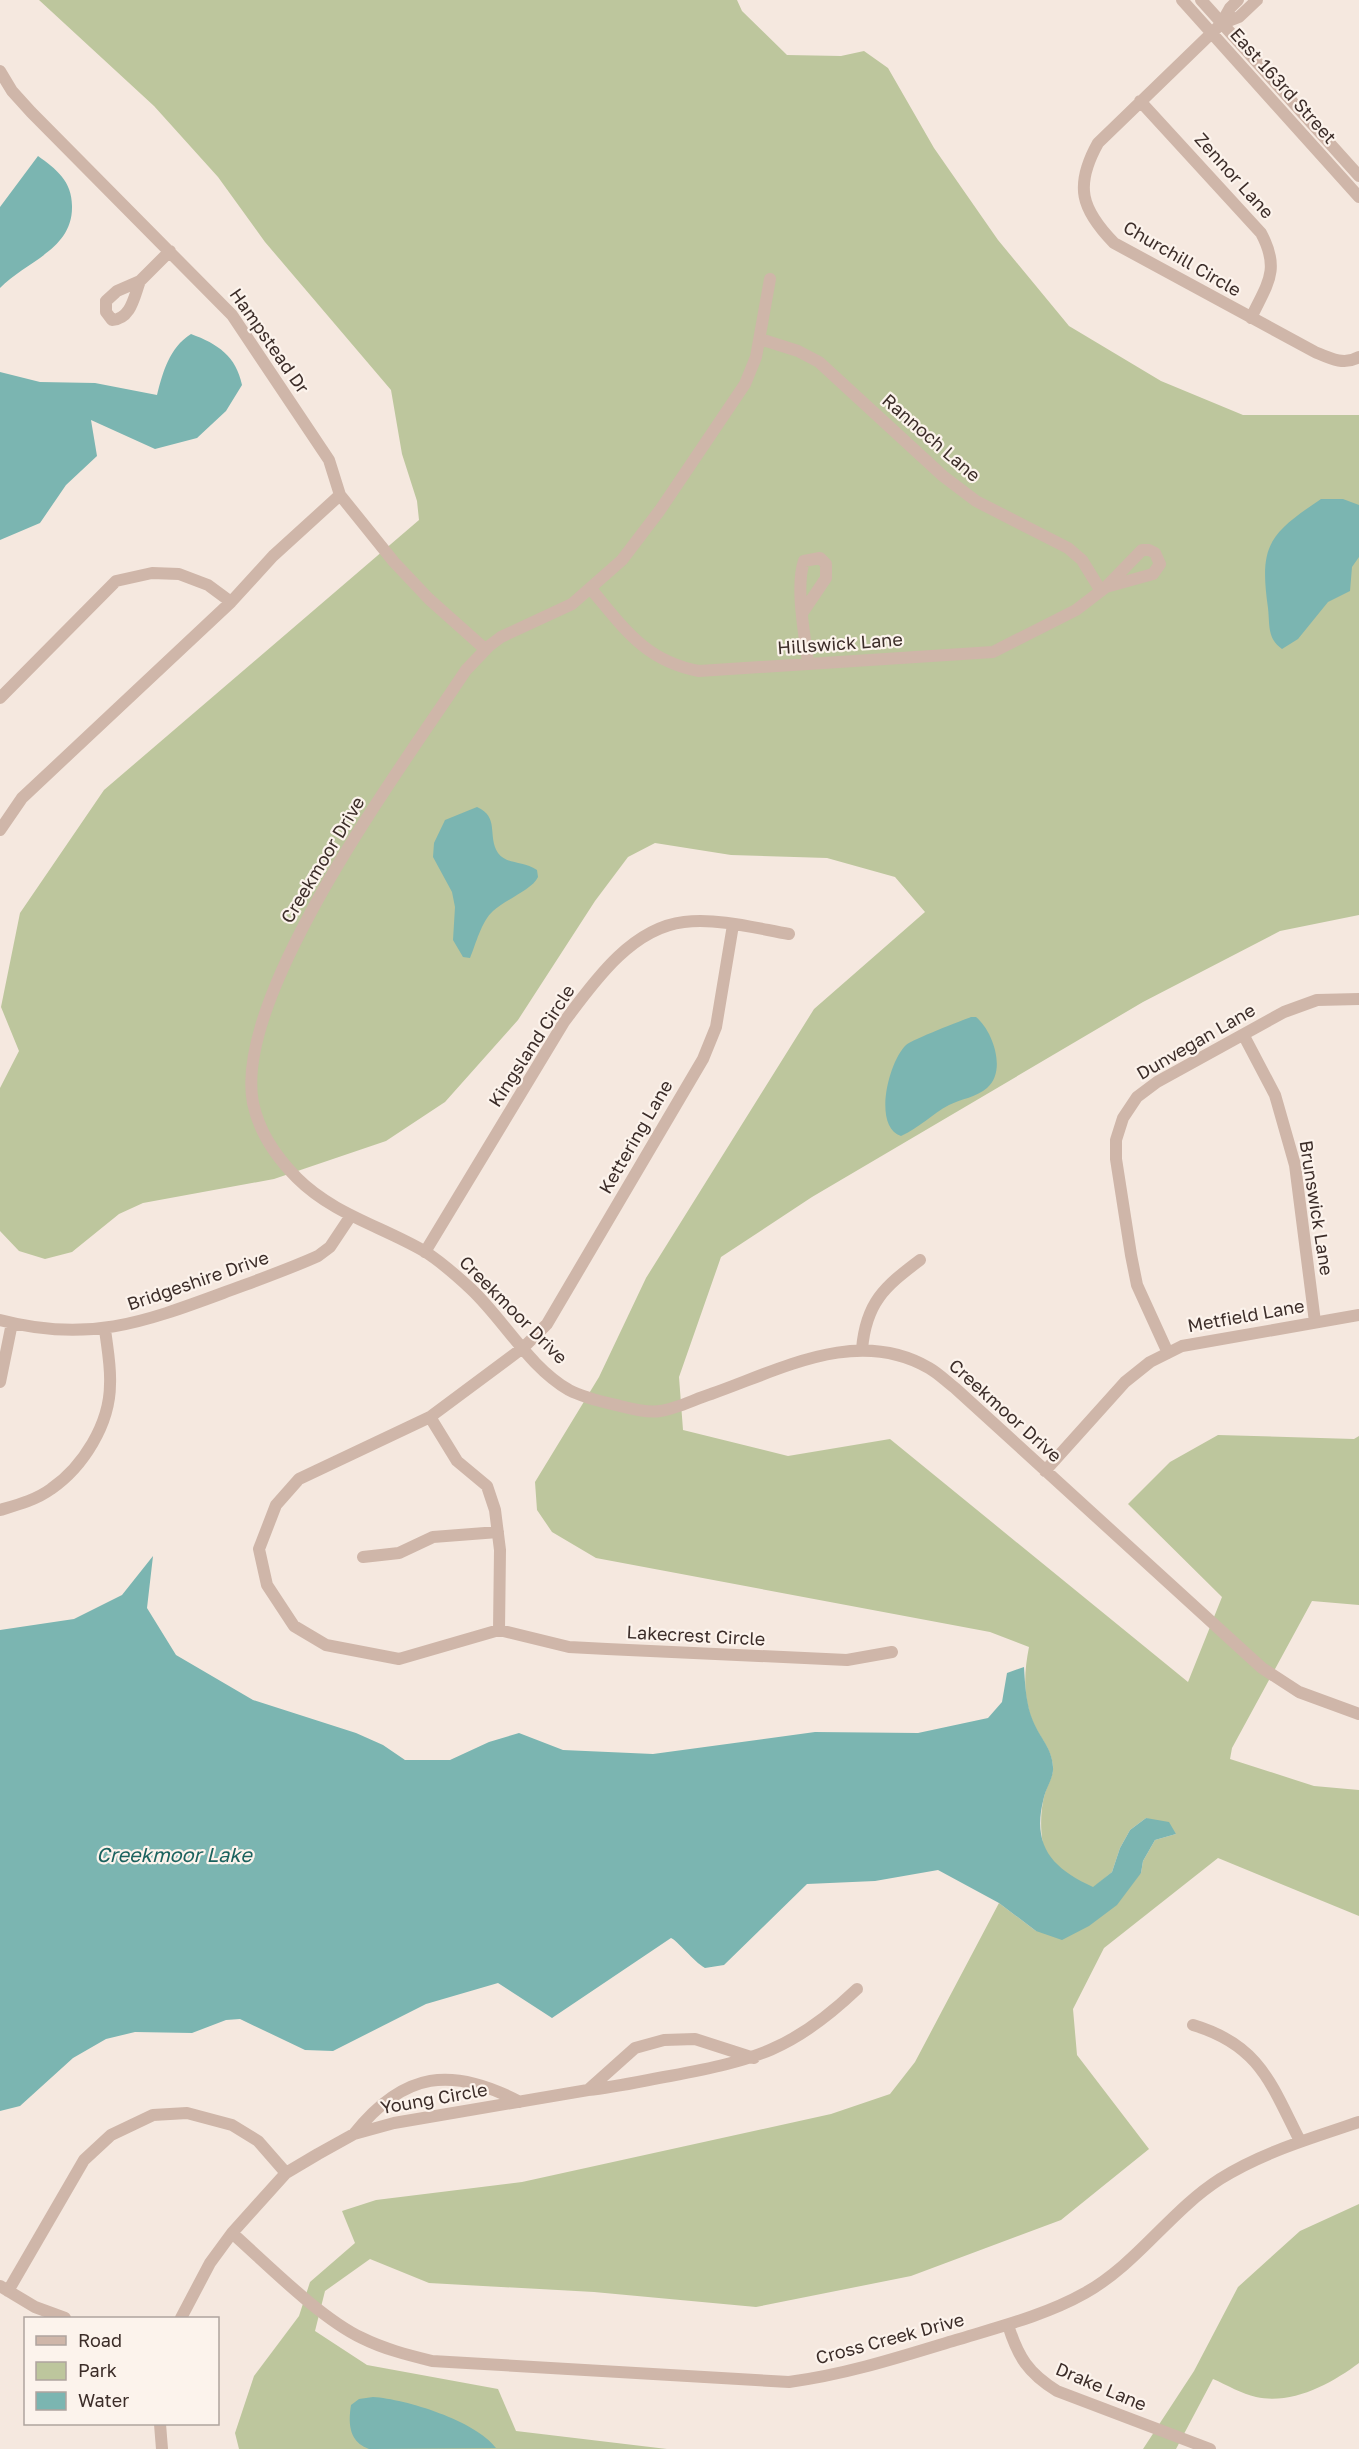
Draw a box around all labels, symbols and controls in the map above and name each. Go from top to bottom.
street label: East 163rd Street [1226,23,1341,148]
street label: Zennor Lane [1191,128,1279,223]
street label: Churchill Circle [1120,215,1245,301]
street label: Hampstead Dr [225,284,314,397]
street label: Rannoch Lane [878,389,985,486]
street label: Hillswick Lane [777,628,903,658]
street label: Creekmoor Drive [276,792,369,927]
street label: Kingsland Circle [483,980,579,1111]
street label: Dunvegan Lane [1132,998,1259,1084]
street label: Kettering Lane [594,1076,677,1197]
street label: Brunswick Lane [1295,1139,1339,1277]
street label: Bridgeshire Drive [124,1246,271,1315]
street label: Creekmoor Drive [455,1251,572,1368]
street label: Metfield Lane [1186,1294,1306,1336]
street label: Creekmoor Drive [945,1354,1066,1467]
street label: Lakecrest Circle [626,1620,766,1650]
water label: Creekmoor Lake [96,1842,253,1866]
street label: Young Circle [379,2078,489,2118]
street label: Cross Creek Drive [813,2308,966,2368]
legend [24,2317,219,2425]
text: Road [78,2329,122,2351]
street label: Drake Lane [1053,2357,1150,2415]
text: Park [78,2359,117,2381]
text: Water [78,2389,129,2411]

